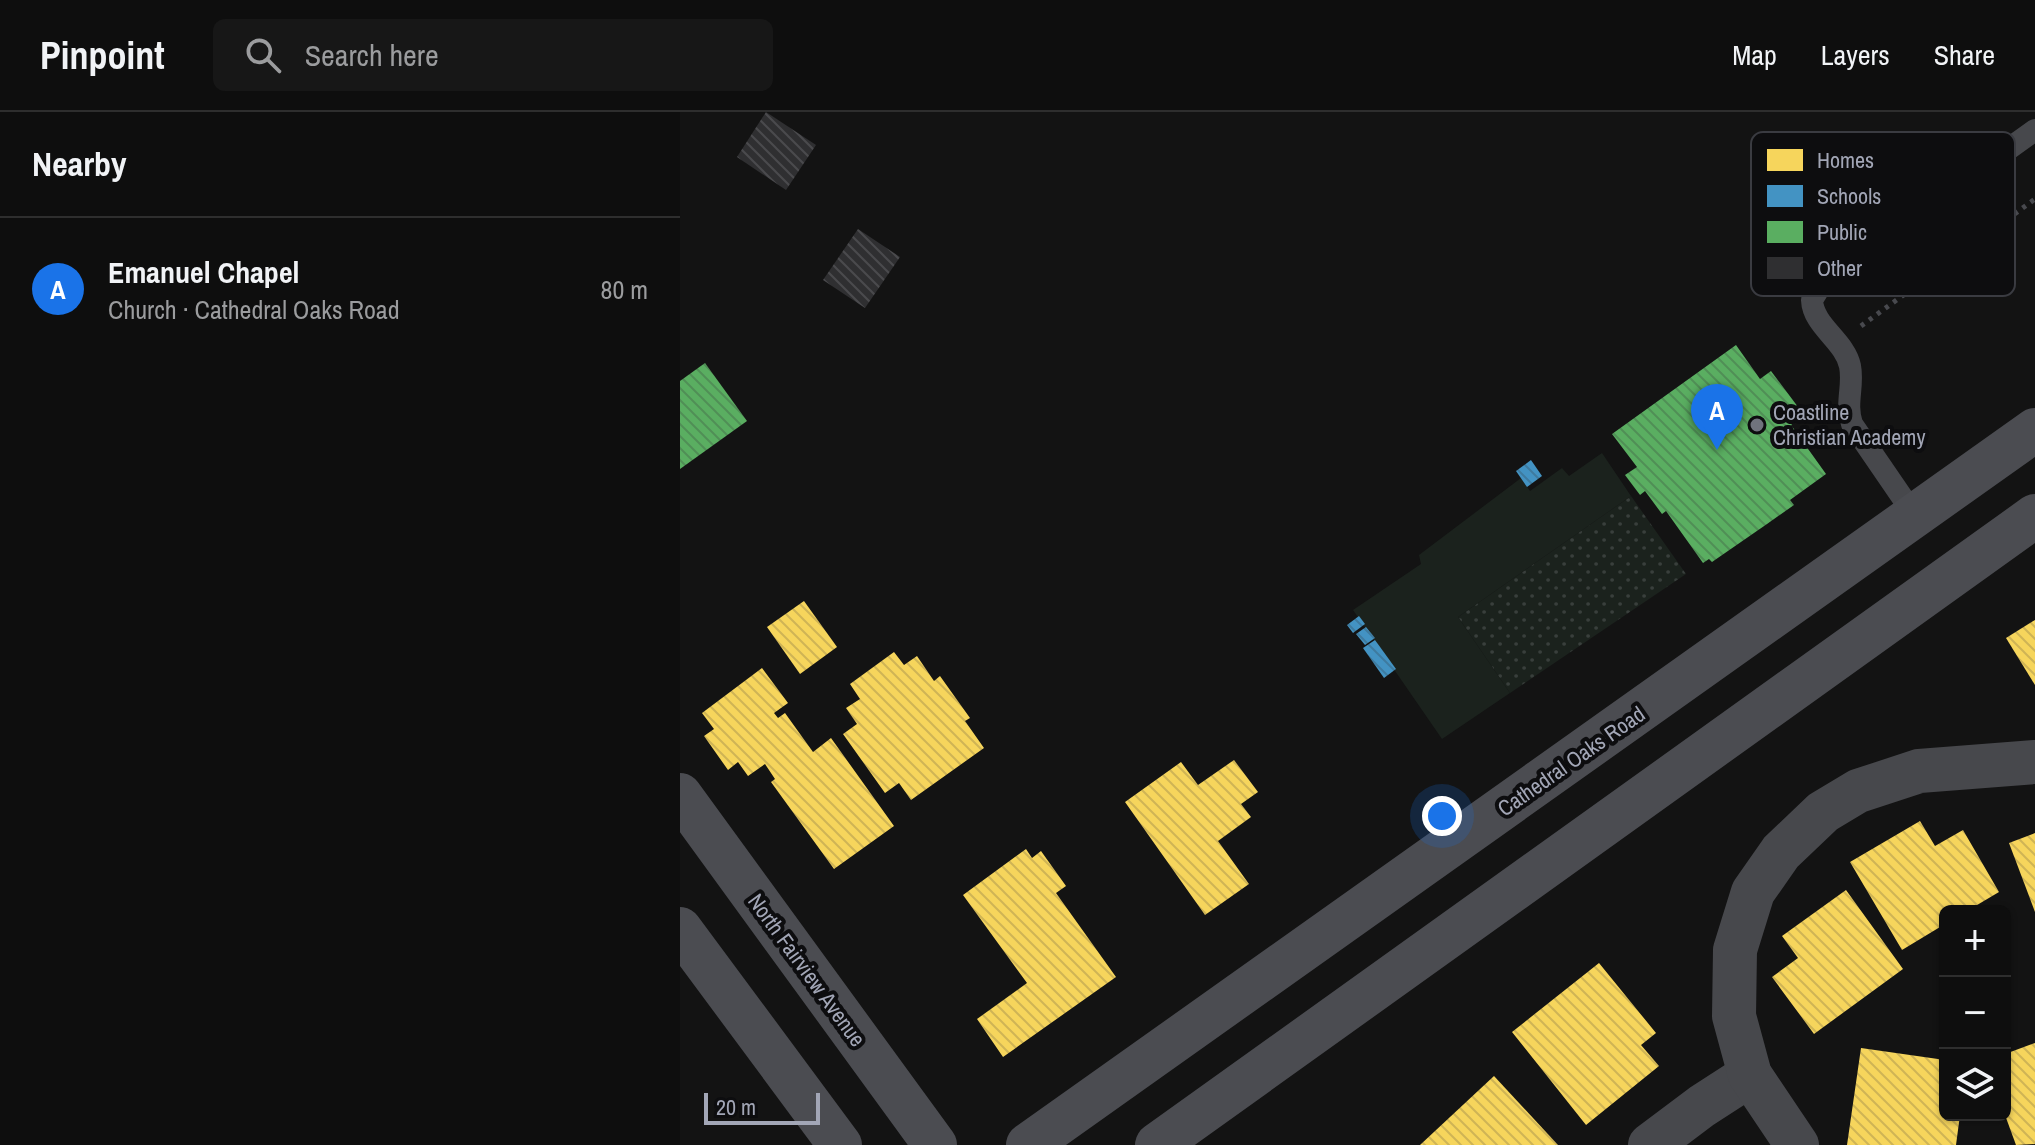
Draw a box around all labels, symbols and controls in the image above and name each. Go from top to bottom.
search box [213,19,773,91]
text: Pinpoint [40,30,165,81]
icon: search [241,33,285,77]
text: Search here [305,35,439,75]
text: Map [1732,36,1777,74]
text: Layers [1821,36,1890,74]
text: Share [1934,36,1995,74]
legend [1751,132,2015,296]
text: Nearby [32,141,127,187]
text: Homes [1817,145,1874,175]
text: Schools [1817,181,1881,211]
text: Public [1817,217,1867,247]
text: Emanuel Chapel [108,252,299,292]
text: Other [1817,253,1862,283]
text: A [50,272,66,307]
text: 80 m [601,272,648,307]
text: Church · Cathedral Oaks Road [108,292,400,327]
pin: A [1691,384,1743,450]
place label: Coastline Christian Academy [1773,397,1925,452]
marker: Coastline Christian Academy [1748,416,1766,434]
street label: Cathedral Oaks Road [1491,699,1651,823]
your location [1422,796,1462,836]
street label: North Fairview Avenue [741,887,873,1053]
map controls [1939,905,2011,1121]
button: + [1939,905,2011,977]
button: − [1939,977,2011,1049]
button: layers [1939,1049,2011,1121]
scale bar [704,1089,820,1125]
text: 20 m [716,1092,756,1122]

